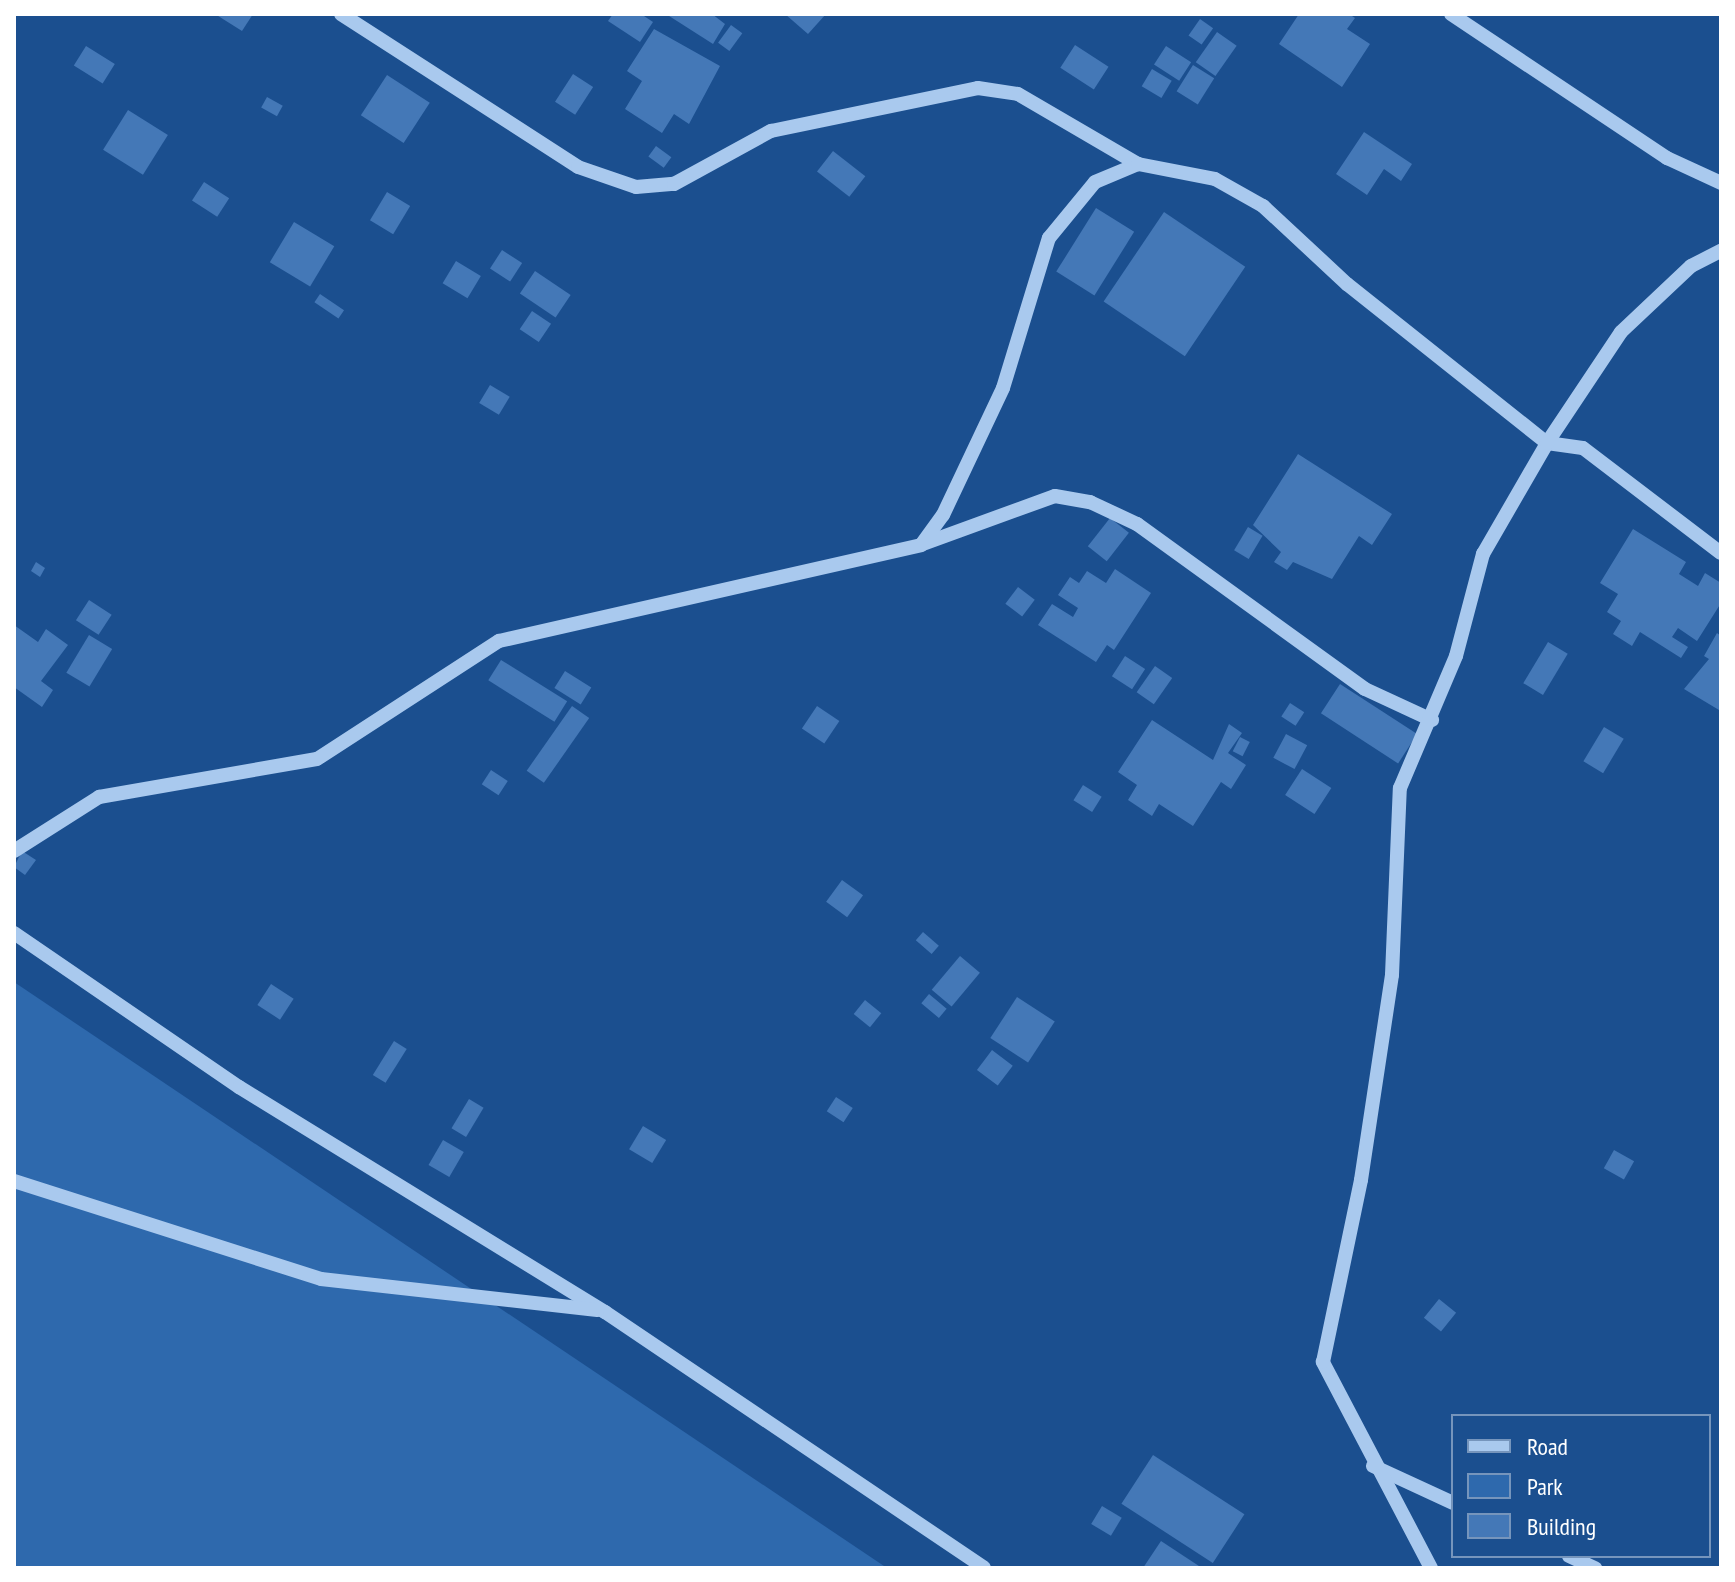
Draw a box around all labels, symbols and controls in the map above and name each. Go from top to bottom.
legend [1451,1414,1711,1558]
text: Road [1527,1431,1568,1462]
text: Park [1527,1471,1563,1502]
text: Building [1527,1511,1596,1542]

